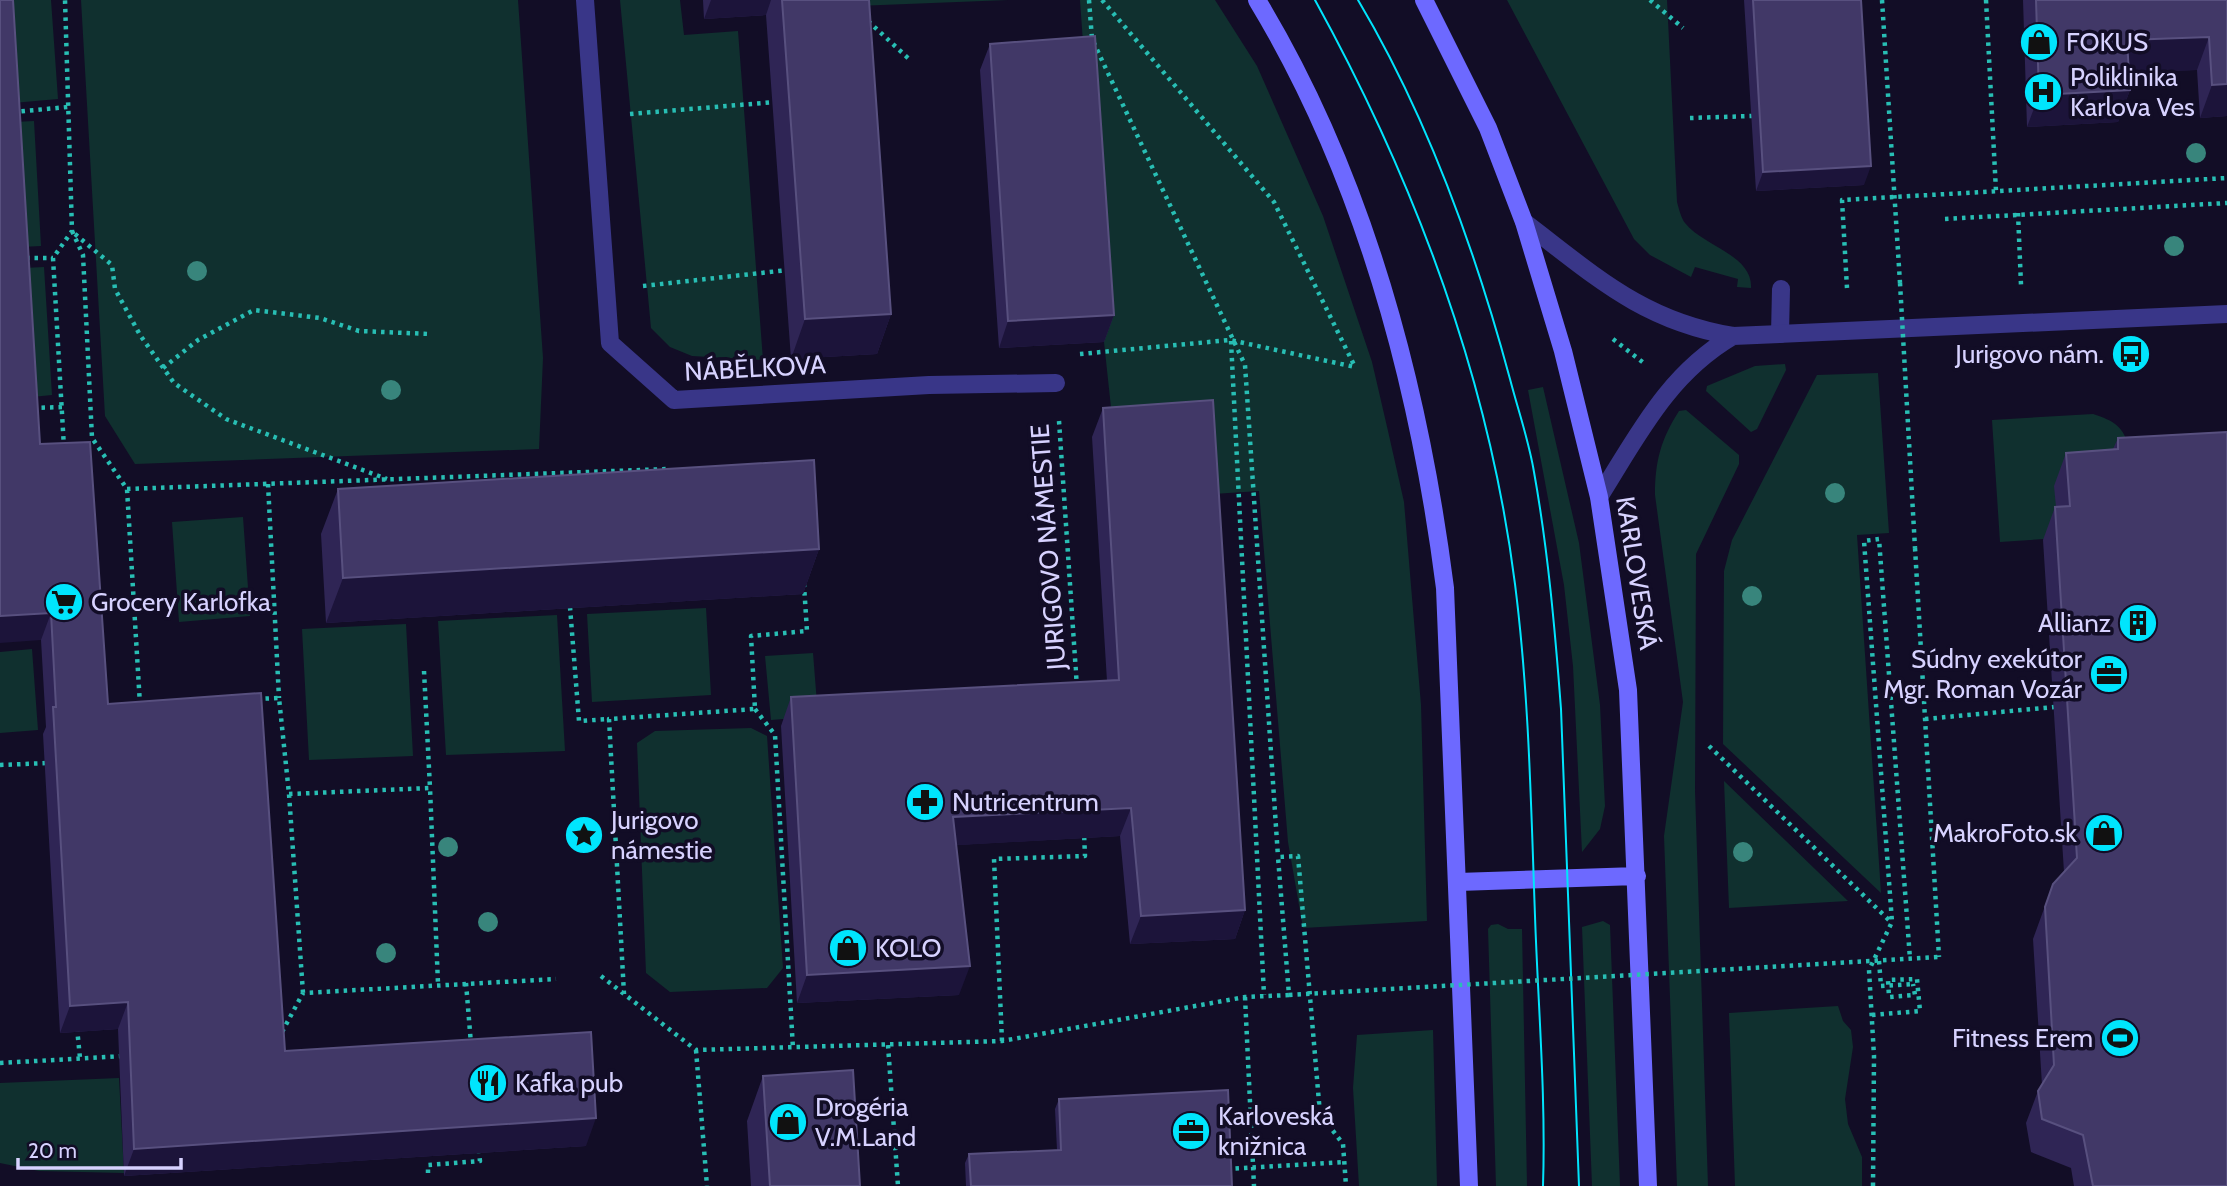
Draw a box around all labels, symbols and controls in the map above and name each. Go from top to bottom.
shop icon: FOKUS [2018,21,2060,63]
place label: FOKUS [2066,26,2148,58]
place label: Poliklinika Karlova Ves [2070,61,2195,123]
hospital icon: Poliklinika Karlova Ves [2022,71,2064,113]
bus stop icon: Jurigovo nám. [2110,333,2152,375]
place label: Jurigovo nám. [1954,338,2104,370]
street label: NÁBĚLKOVA [683,348,827,388]
street label: JURIGOVO NÁMESTIE [1023,423,1073,672]
street label: KARLOVESKÁ [1609,494,1665,652]
supermarket icon: Grocery Karlofka [43,581,85,623]
place label: Grocery Karlofka [91,586,271,618]
building icon: Allianz [2117,602,2159,644]
place label: Allianz [2038,607,2111,639]
place label: Súdny exekútor Mgr. Roman Vozár [1883,643,2083,705]
office icon: Súdny exekútor Mgr. Roman Vozár [2088,653,2130,695]
pharmacy icon: Nutricentrum [904,781,946,823]
place label: Nutricentrum [952,786,1099,818]
place label: Jurigovo námestie [610,804,712,866]
shop icon: MakroFoto.sk [2083,812,2125,854]
place icon: Jurigovo námestie [563,814,605,856]
place label: MakroFoto.sk [1933,817,2077,849]
shop icon: KOLO [827,927,869,969]
place label: KOLO [875,932,941,964]
sports icon: Fitness Erem [2099,1017,2141,1059]
place label: Fitness Erem [1952,1022,2093,1054]
restaurant icon: Kafka pub [467,1062,509,1104]
place label: Kafka pub [515,1067,623,1099]
place label: Drogéria V.M.Land [815,1091,916,1153]
place label: Karloveská knižnica [1218,1100,1335,1162]
shop icon: Drogéria V.M.Land [767,1101,809,1143]
office icon: Karloveská knižnica [1170,1110,1212,1152]
scale bar [18,1126,180,1170]
text: 20 m [28,1138,77,1163]

